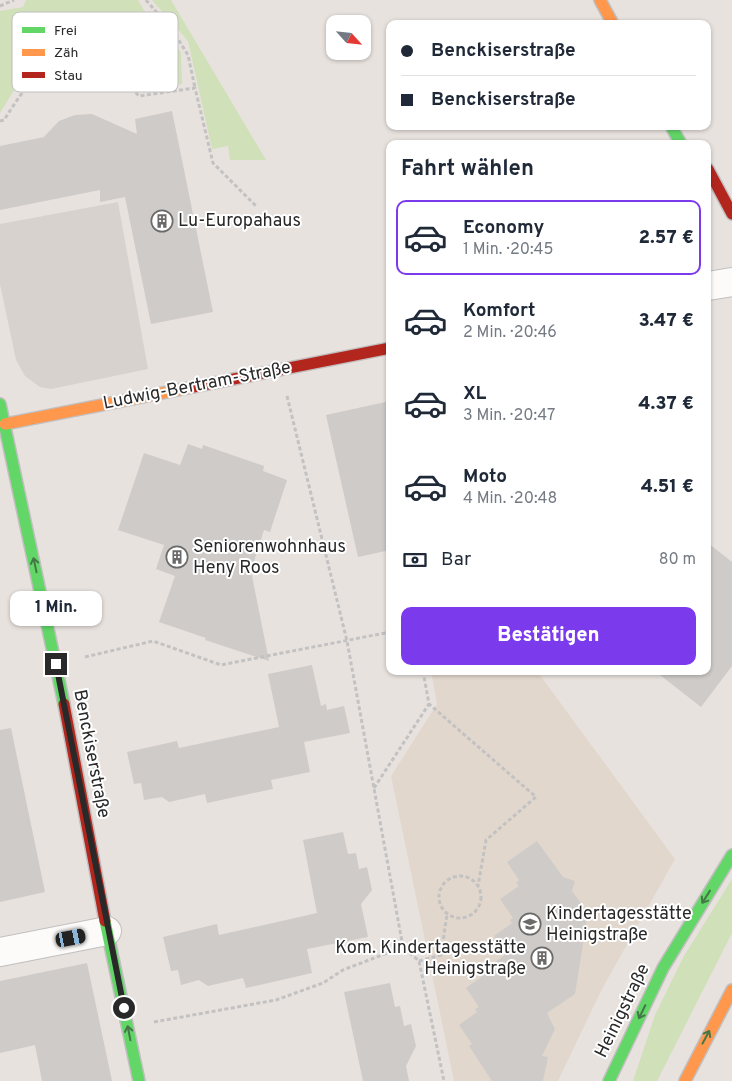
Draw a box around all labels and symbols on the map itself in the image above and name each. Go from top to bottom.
legend [12,12,178,92]
north arrow [326,15,371,60]
text: Frei [54,23,77,40]
text: Zäh [54,45,78,62]
text: Stau [54,68,83,85]
building icon: Lu-Europahaus [150,209,174,233]
place label: Lu-Europahaus [178,210,301,233]
street label: Ludwig-Bertram-Straße [101,356,293,416]
place label: Seniorenwohnhaus Heny Roos [193,536,346,580]
building icon: Seniorenwohnhaus Heny Roos [165,545,189,569]
one-way arrow [30,558,39,574]
callout: 1 Min. [10,592,102,626]
route end [45,653,67,675]
street label: Benckiserstraße [67,688,115,820]
one-way arrow [701,889,711,903]
place label: Kindertagesstätte Heinigstraße [546,903,692,947]
school or university icon: Kindertagesstätte Heinigstraße [518,912,542,936]
car [54,928,87,948]
place label: Kom. Kindertagesstätte Heinigstraße [335,937,526,981]
building icon: Kom. Kindertagesstätte Heinigstraße [530,946,554,970]
street label: Heinigstraße [590,960,656,1062]
route start [113,997,135,1019]
one-way arrow [636,1004,646,1019]
one-way arrow [124,1026,133,1042]
one-way arrow [701,1030,711,1045]

